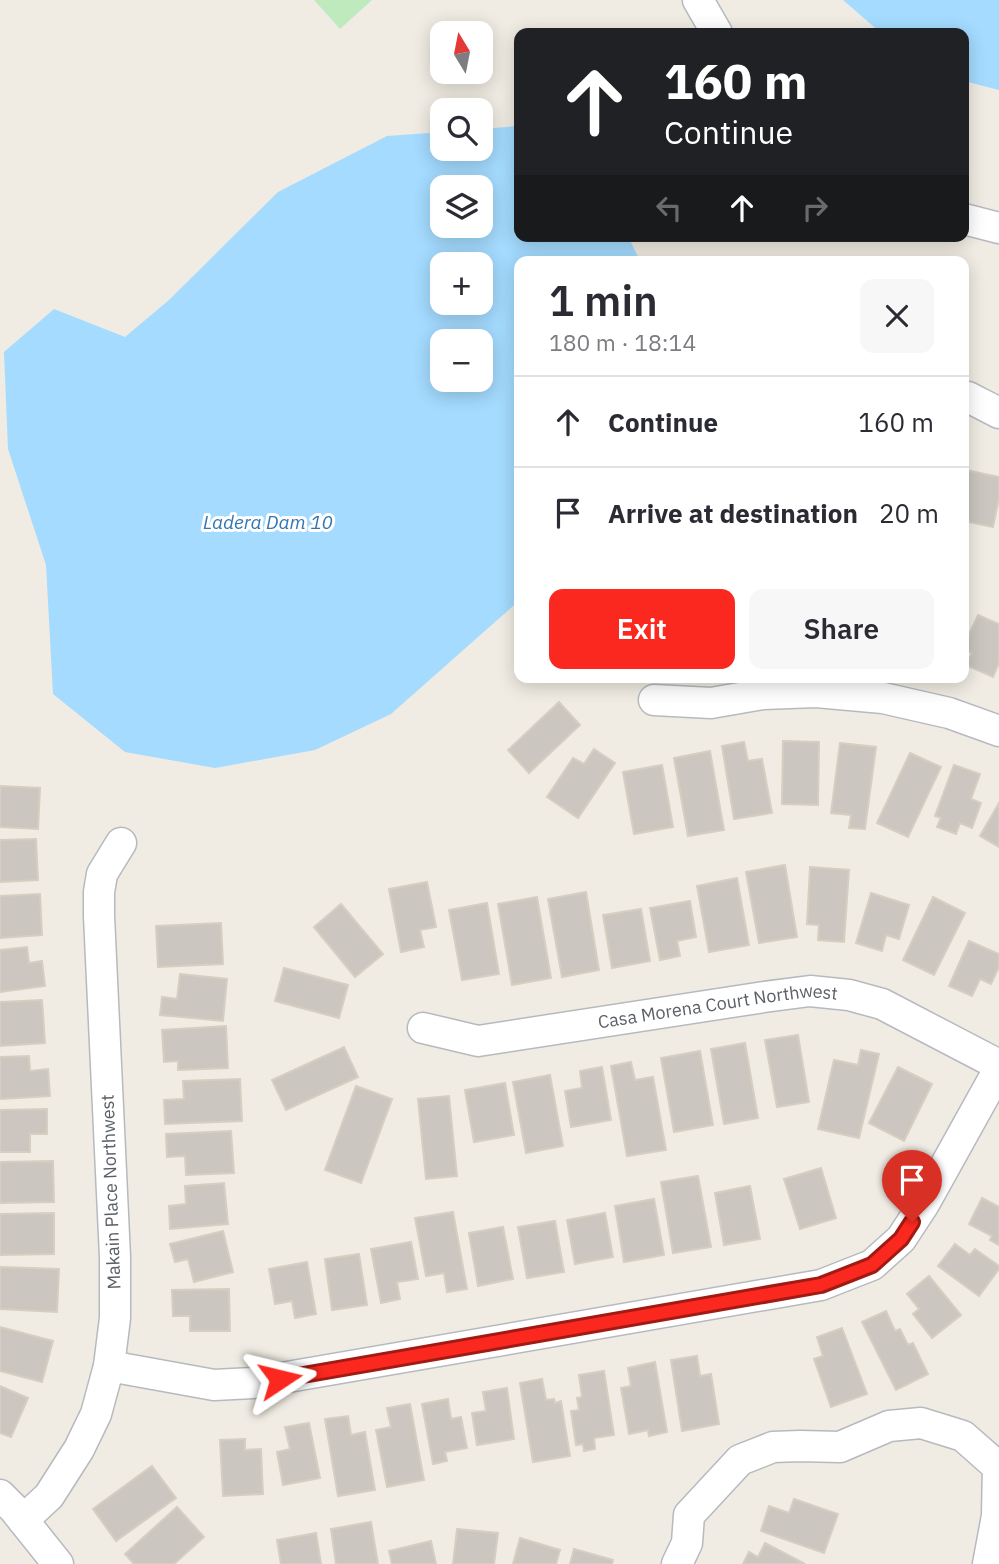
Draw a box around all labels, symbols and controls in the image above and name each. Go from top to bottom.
north arrow [430,21,494,84]
map controls [430,21,493,392]
text: 160 m [664,49,808,112]
icon: ahead [549,56,640,147]
button: search [430,98,493,161]
text: Continue [664,111,793,153]
button: layers [430,175,493,238]
icon: left [650,189,688,227]
icon: ahead [723,189,761,227]
icon: right [796,189,834,227]
button: + [430,252,493,315]
text: 1 min [549,273,658,328]
button: close [860,279,934,353]
text: 180 m · 18:14 [549,327,696,357]
button: − [430,329,493,392]
icon: ahead [549,403,587,441]
text: Continue [608,405,718,439]
text: 160 m [858,405,934,439]
icon: arrive [549,494,587,532]
text: Arrive at destination [608,496,858,530]
text: 20 m [879,496,939,530]
water label: Ladera Dam 10 [203,510,333,534]
button: Exit [549,589,735,669]
button: Share [749,589,934,669]
street label: Casa Morena Court Northwest [596,979,839,1033]
street label: Makain Place Northwest [96,1094,125,1290]
pin [882,1150,942,1222]
icon: arrive [893,1161,931,1199]
position arrow [243,1342,317,1416]

